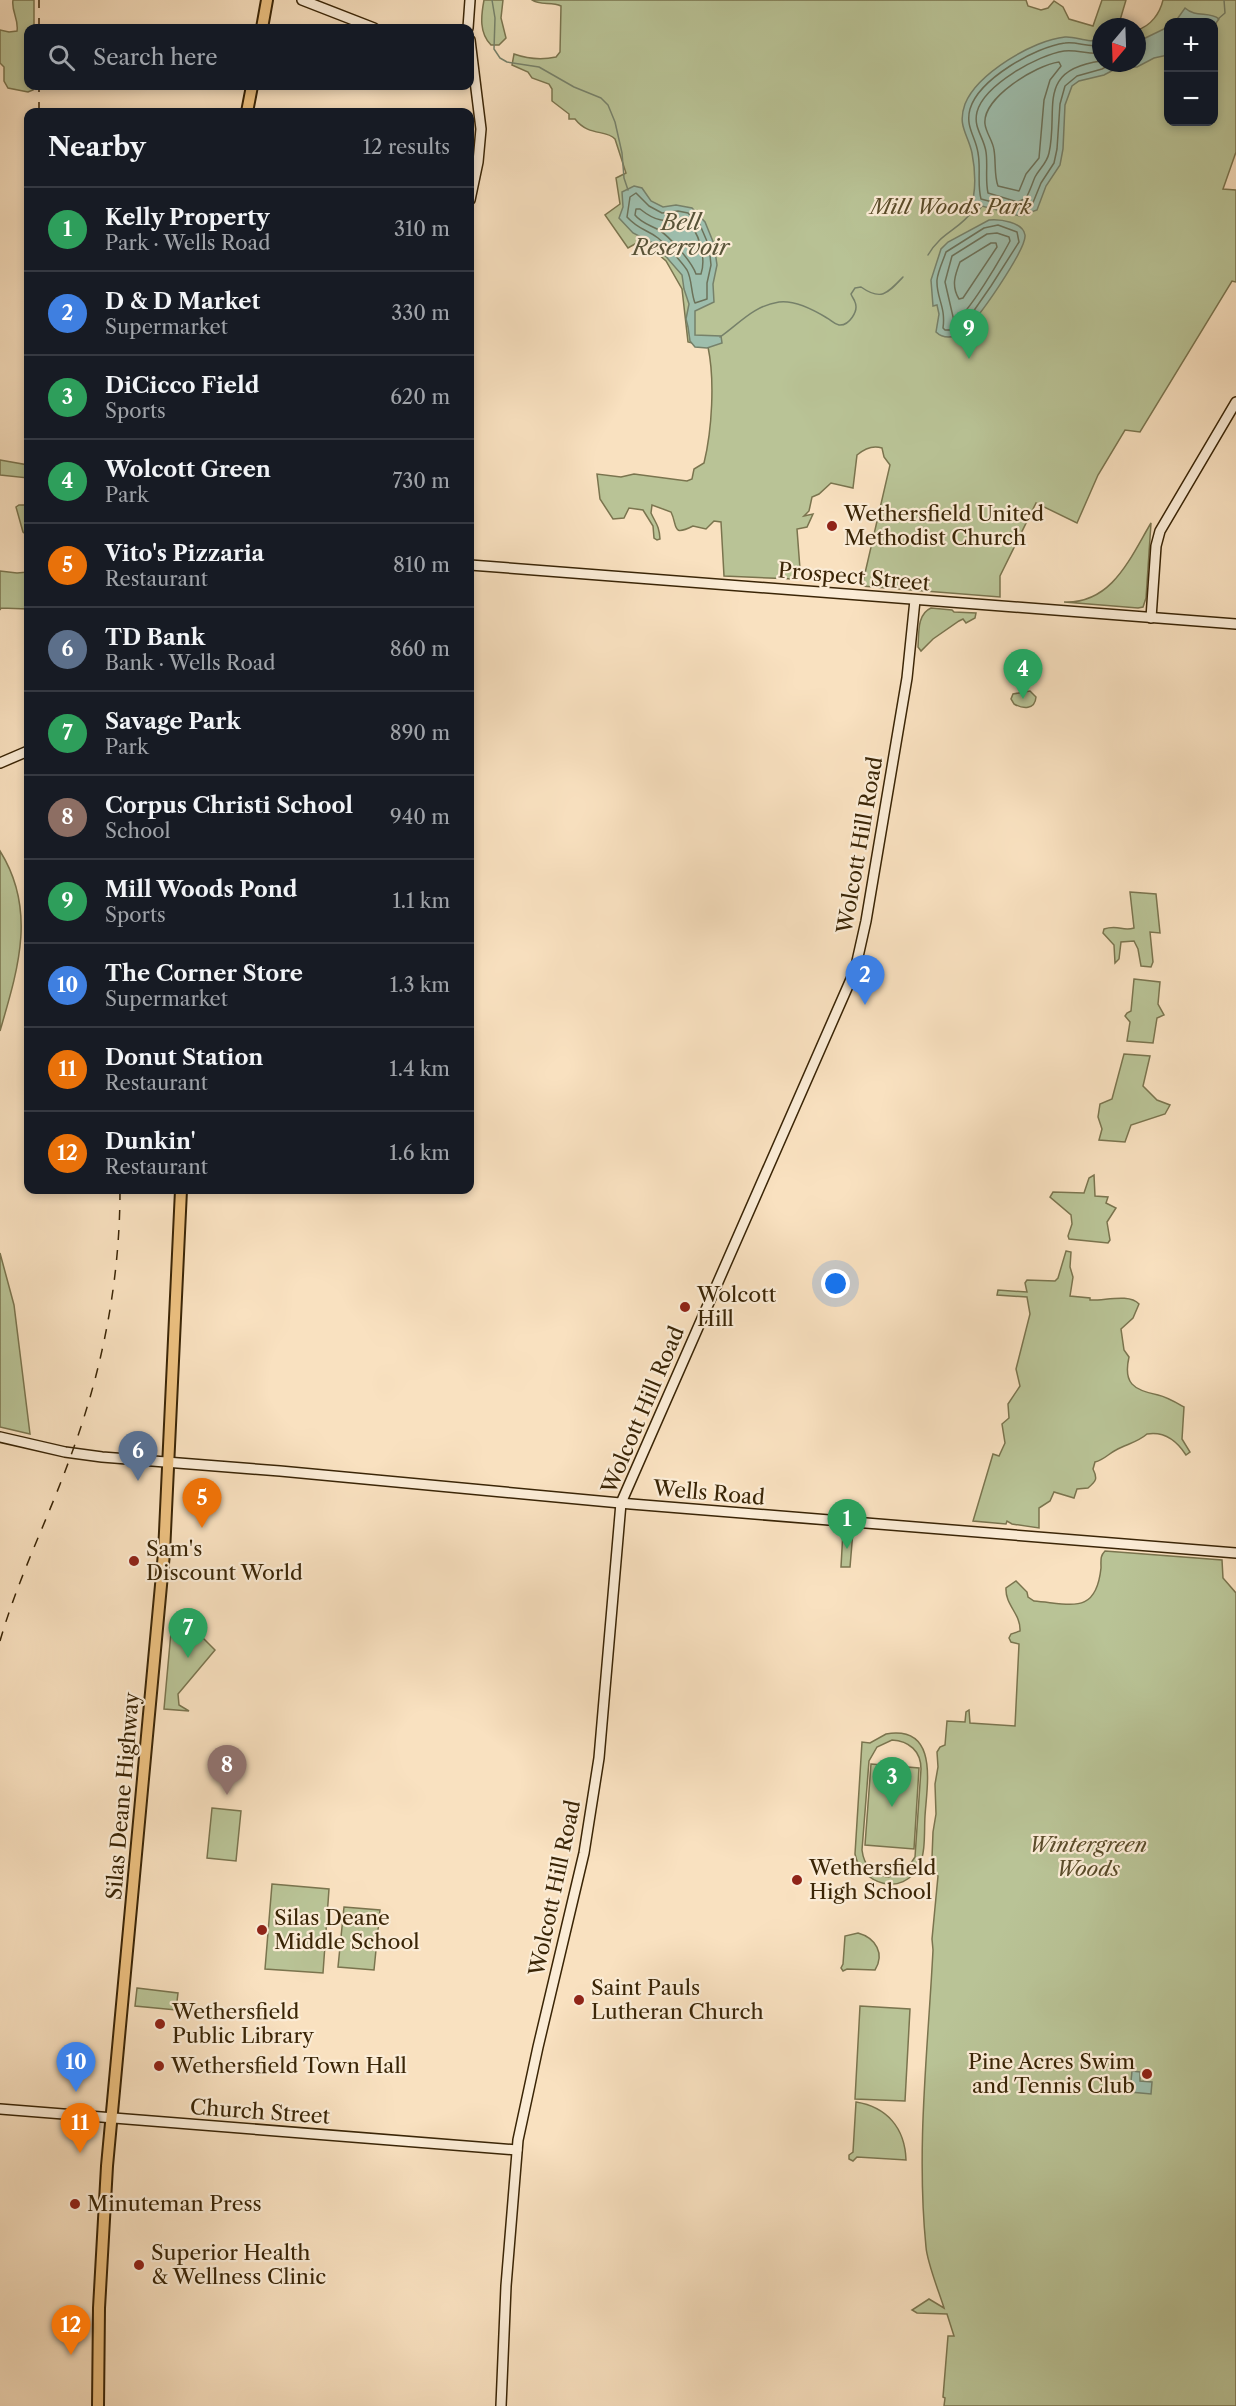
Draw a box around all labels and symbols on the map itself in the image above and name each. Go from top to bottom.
north arrow [1092,18,1146,72]
park label: Mill Woods Park [867,194,1032,219]
water label: Bell Reservoir [631,209,731,261]
pin: 9 [950,310,988,359]
place label: Wethersfield United Methodist Church [843,501,1044,550]
marker: Wethersfield United Methodist Church [825,519,839,533]
street label: Prospect Street [777,557,932,596]
pin: 4 [1004,650,1042,699]
street label: Wolcott Hill Road [831,754,887,936]
pin: 2 [846,956,884,1005]
your location [821,1269,850,1298]
place label: Wolcott Hill [696,1282,777,1331]
marker: Wolcott Hill [678,1300,692,1314]
street label: Wolcott Hill Road [596,1322,689,1498]
pin: 6 [118,1432,158,1481]
street label: Wells Road [651,1475,766,1510]
pin: 5 [182,1478,222,1528]
pin: 1 [828,1500,866,1549]
place label: Sam's Discount World [146,1536,303,1585]
marker: Sam's Discount World [127,1554,141,1568]
pin: 7 [168,1608,207,1658]
street label: Silas Deane Highway [101,1691,144,1901]
pin: 8 [208,1746,246,1795]
pin: 3 [872,1758,912,1807]
street label: Wolcott Hill Road [523,1798,585,1979]
park label: Wintergreen Woods [1029,1832,1147,1881]
place label: Wethersfield High School [808,1855,937,1904]
marker: Wethersfield High School [790,1873,804,1887]
place label: Silas Deane Middle School [274,1905,420,1954]
marker: Silas Deane Middle School [255,1923,269,1937]
place label: Saint Pauls Lutheran Church [591,1975,764,2024]
marker: Saint Pauls Lutheran Church [572,1993,586,2007]
place label: Wethersfield Public Library [171,1999,314,2048]
marker: Wethersfield Public Library [153,2017,167,2031]
pin: 10 [56,2042,96,2092]
place label: Pine Acres Swim and Tennis Club [968,2049,1135,2098]
place label: Wethersfield Town Hall [170,2053,407,2078]
marker: Wethersfield Town Hall [152,2059,166,2073]
marker: Pine Acres Swim and Tennis Club [1140,2067,1154,2081]
street label: Church Street [189,2094,331,2129]
pin: 11 [60,2104,100,2153]
place label: Minuteman Press [87,2191,262,2216]
marker: Minuteman Press [68,2197,82,2211]
place label: Superior Health & Wellness Clinic [151,2240,326,2289]
marker: Superior Health & Wellness Clinic [132,2258,146,2272]
pin: 12 [52,2306,90,2355]

